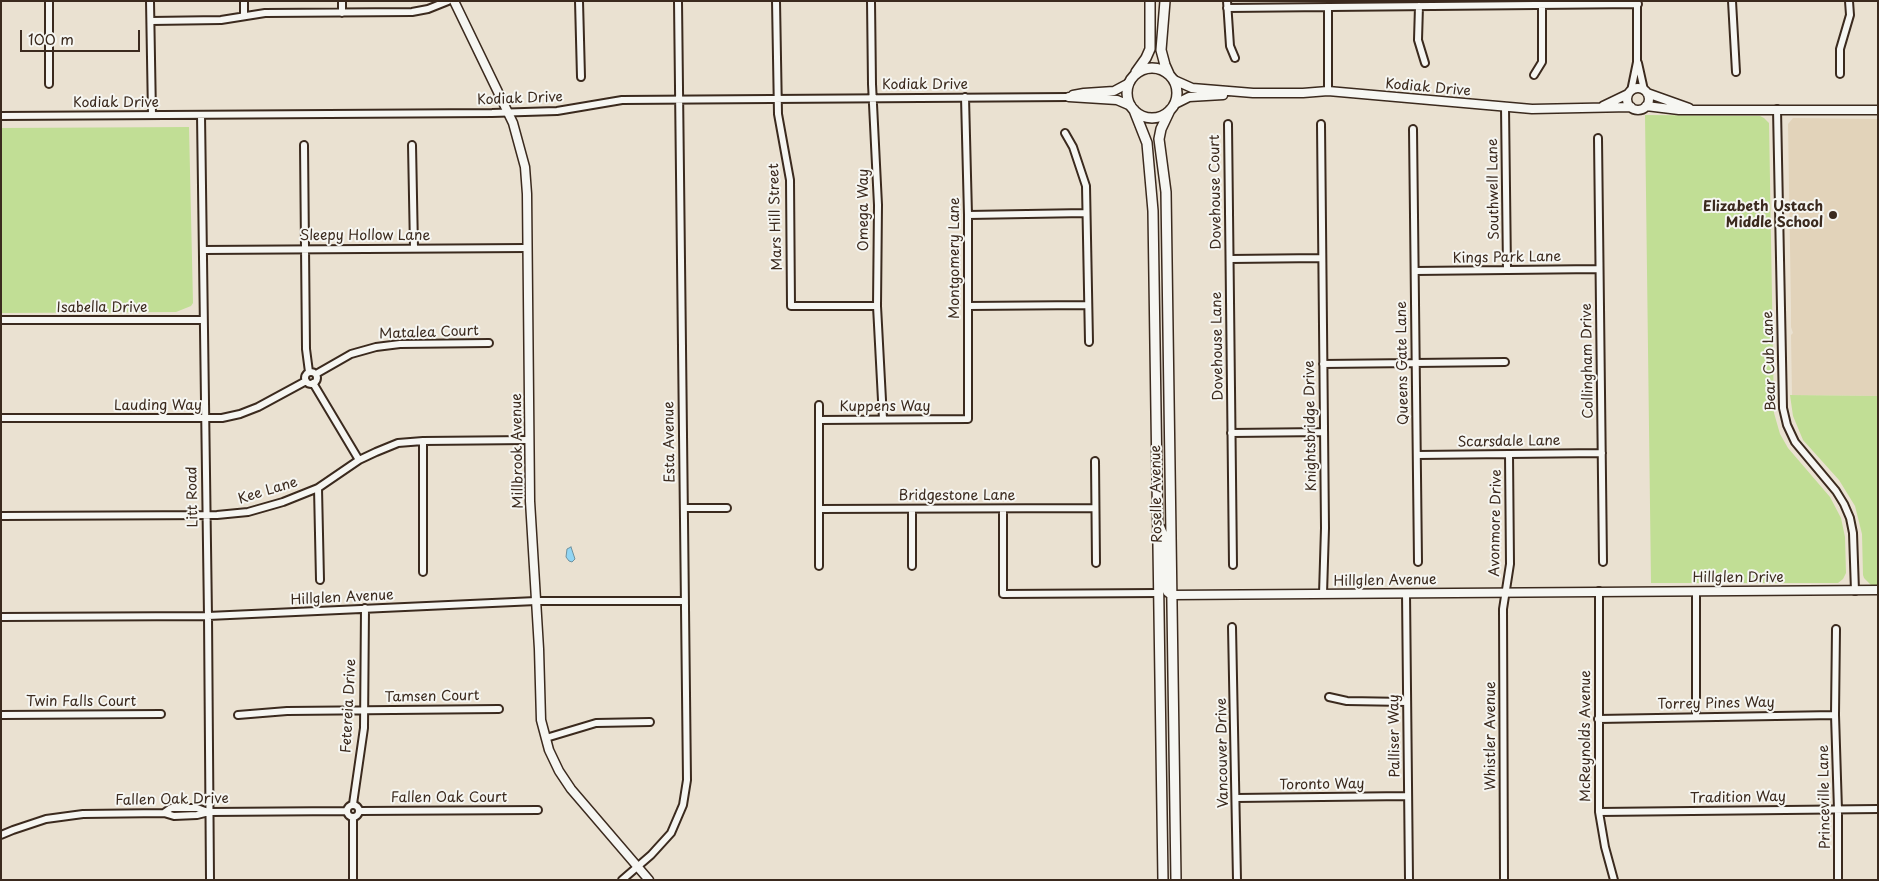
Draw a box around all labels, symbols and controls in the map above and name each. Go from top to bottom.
scale bar [22,20,142,52]
text: 100 m [28,27,74,50]
street label: Kodiak Drive [1384,76,1472,100]
street label: Kodiak Drive [882,77,968,93]
street label: Kodiak Drive [477,89,563,109]
street label: Kodiak Drive [73,95,159,111]
street label: Dovehouse Court [1207,134,1225,250]
street label: Southwell Lane [1485,138,1503,240]
street label: Mars Hill Street [766,163,786,271]
street label: Omega Way [856,169,872,251]
street label: Montgomery Lane [947,197,963,319]
place label: Elizabeth Ustach Middle School [1703,199,1823,232]
marker: Elizabeth Ustach Middle School [1827,209,1839,221]
street label: Sleepy Hollow Lane [300,228,430,244]
street label: Kings Park Lane [1453,249,1561,267]
street label: Dovehouse Lane [1209,291,1227,401]
street label: Isabella Drive [57,300,147,316]
street label: Queens Gate Lane [1394,301,1412,425]
street label: Collingham Drive [1579,303,1597,419]
street label: Bear Cub Lane [1760,310,1780,412]
street label: Matalea Court [379,323,479,343]
street label: Knightsbridge Drive [1301,360,1321,492]
street label: Millbrook Avenue [509,393,527,509]
street label: Lauding Way [114,398,202,414]
street label: Kuppens Way [839,399,931,415]
street label: Esta Avenue [661,401,679,483]
street label: Scarsdale Lane [1457,433,1561,451]
street label: Roselle Avenue [1148,445,1166,543]
street label: Litt Road [184,466,202,528]
street label: Avonmore Drive [1487,469,1505,577]
street label: Kee Lane [236,474,300,508]
street label: Bridgestone Lane [899,488,1015,504]
street label: Hillglen Drive [1692,570,1784,586]
street label: Hillglen Avenue [1333,572,1437,590]
street label: Hillglen Avenue [290,587,394,609]
street label: Fetereia Drive [338,659,360,753]
street label: McReynolds Avenue [1578,670,1594,802]
street label: Whistler Avenue [1483,681,1499,791]
street label: Tamsen Court [385,688,479,706]
street label: Twin Falls Court [26,694,136,710]
street label: Palliser Way [1386,694,1404,778]
street label: Torrey Pines Way [1657,695,1775,713]
street label: Vancouver Drive [1214,698,1232,808]
street label: Princeville Lane [1816,745,1834,849]
street label: Toronto Way [1279,776,1365,794]
street label: Tradition Way [1690,789,1786,807]
street label: Fallen Oak Court [391,790,507,806]
street label: Fallen Oak Drive [115,791,229,809]

